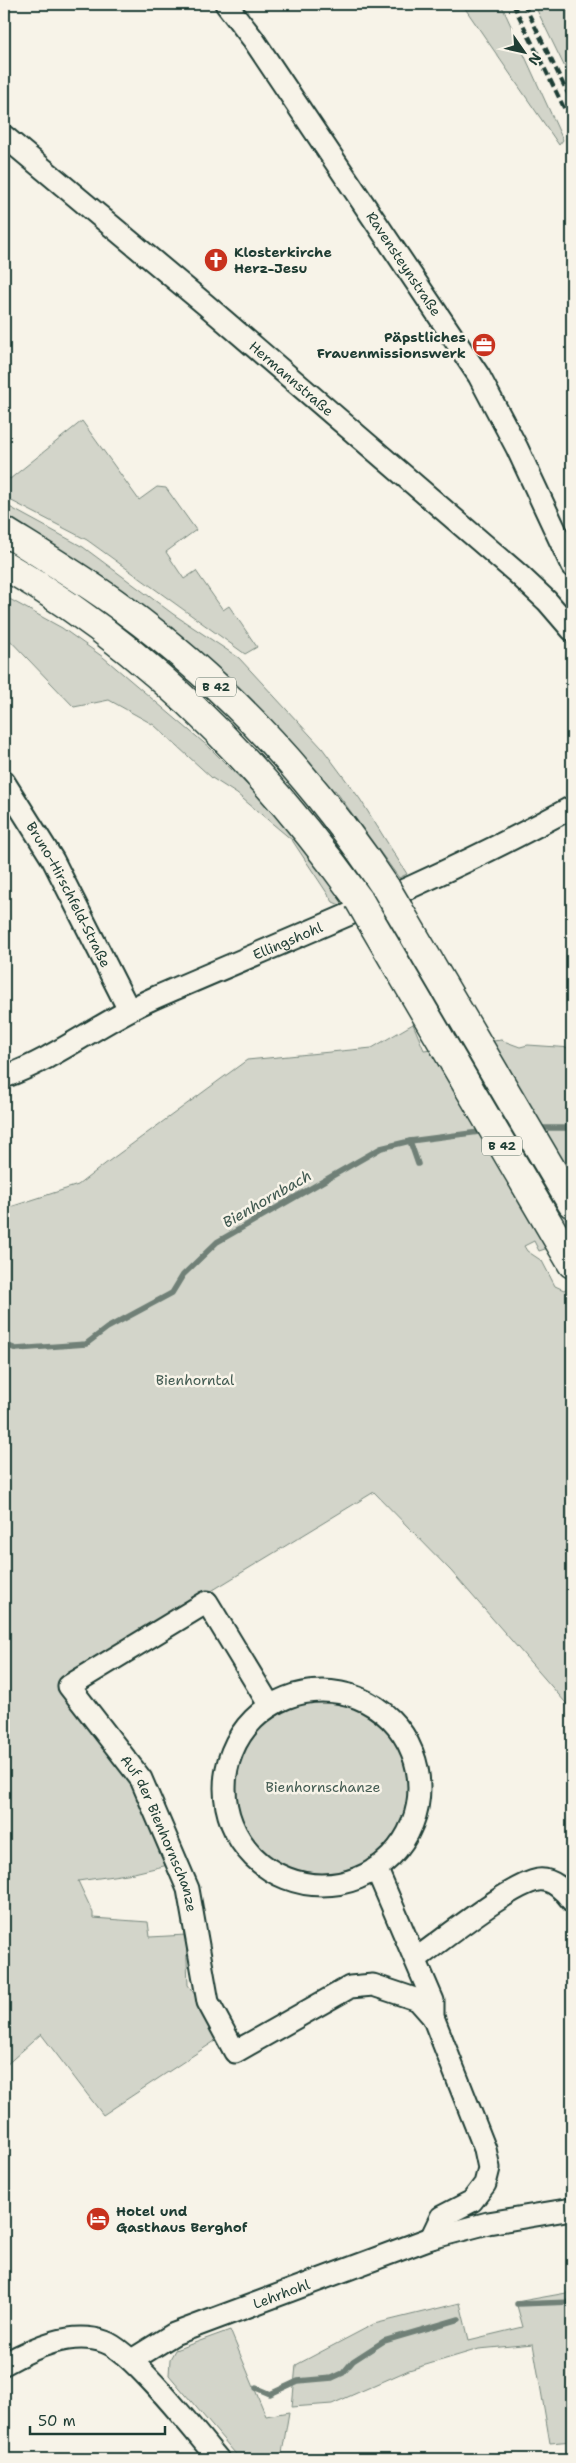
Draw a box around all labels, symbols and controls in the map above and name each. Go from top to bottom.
north arrow [498,28,548,78]
text: N [524,50,545,69]
street label: Ravensteynstraße [362,208,445,320]
place label: Klosterkirche Herz-Jesu [234,243,332,277]
church icon: Klosterkirche Herz-Jesu [203,247,229,273]
place label: Päpstliches Frauenmissionswerk [317,328,466,362]
office icon: Päpstliches Frauenmissionswerk [471,332,497,358]
street label: Hermannstraße [245,337,337,420]
road number: B 42 [196,678,236,696]
street label: Bruno-Hirschfeld-Straße [22,818,115,970]
street label: Ellingshohl [250,918,326,964]
road number: B 42 [482,1136,522,1156]
water label: Bienhornbach [219,1165,315,1233]
park label: Bienhorntal [156,1371,235,1389]
street label: Auf der Bienhornschanze [117,1751,201,1913]
park label: Bienhornschanze [266,1778,381,1796]
place label: Hotel und Gasthaus Berghof [116,2202,248,2236]
hotel icon: Hotel und Gasthaus Berghof [85,2206,111,2232]
street label: Lehrhohl [250,2275,313,2313]
scale bar [30,2403,165,2435]
text: 50 m [38,2411,76,2431]

